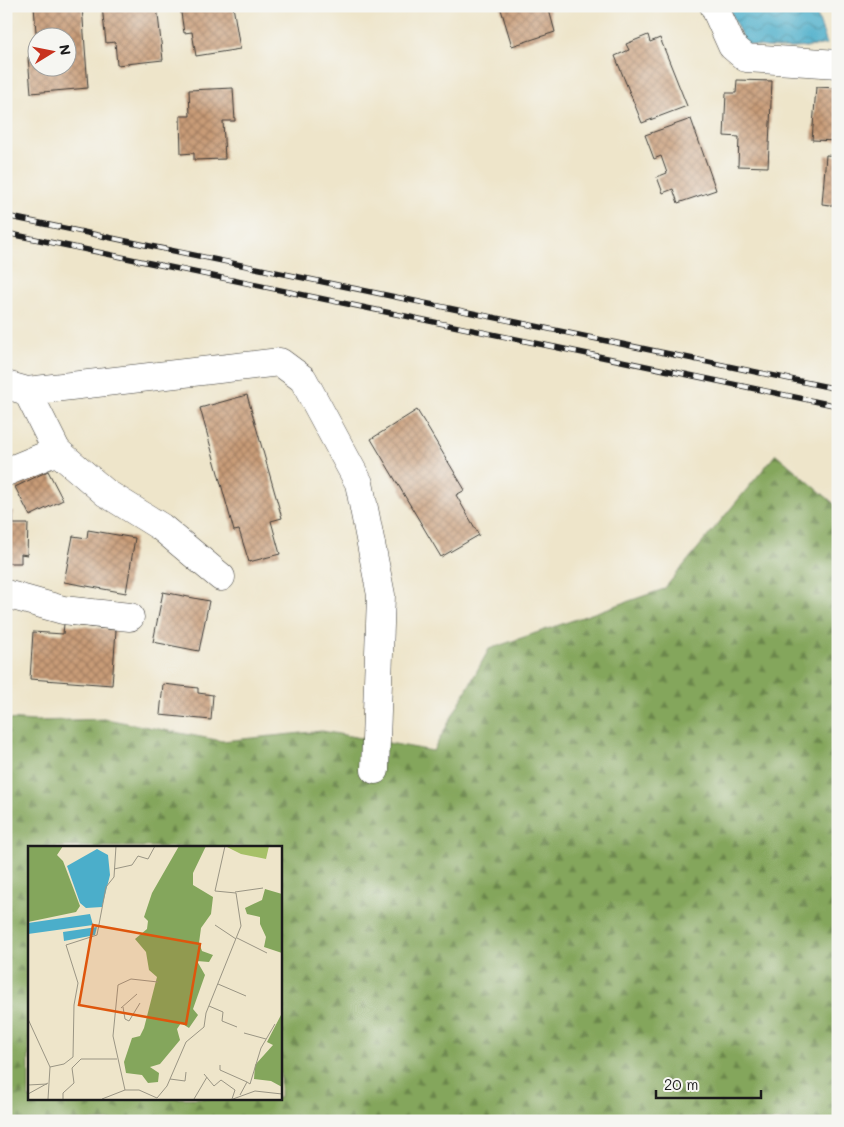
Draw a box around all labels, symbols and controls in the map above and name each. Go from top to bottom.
north arrow [28,28,78,78]
text: N [55,43,76,57]
inset map [28,846,281,1100]
scale bar [656,1067,762,1099]
text: 20 m [664,1074,698,1094]

